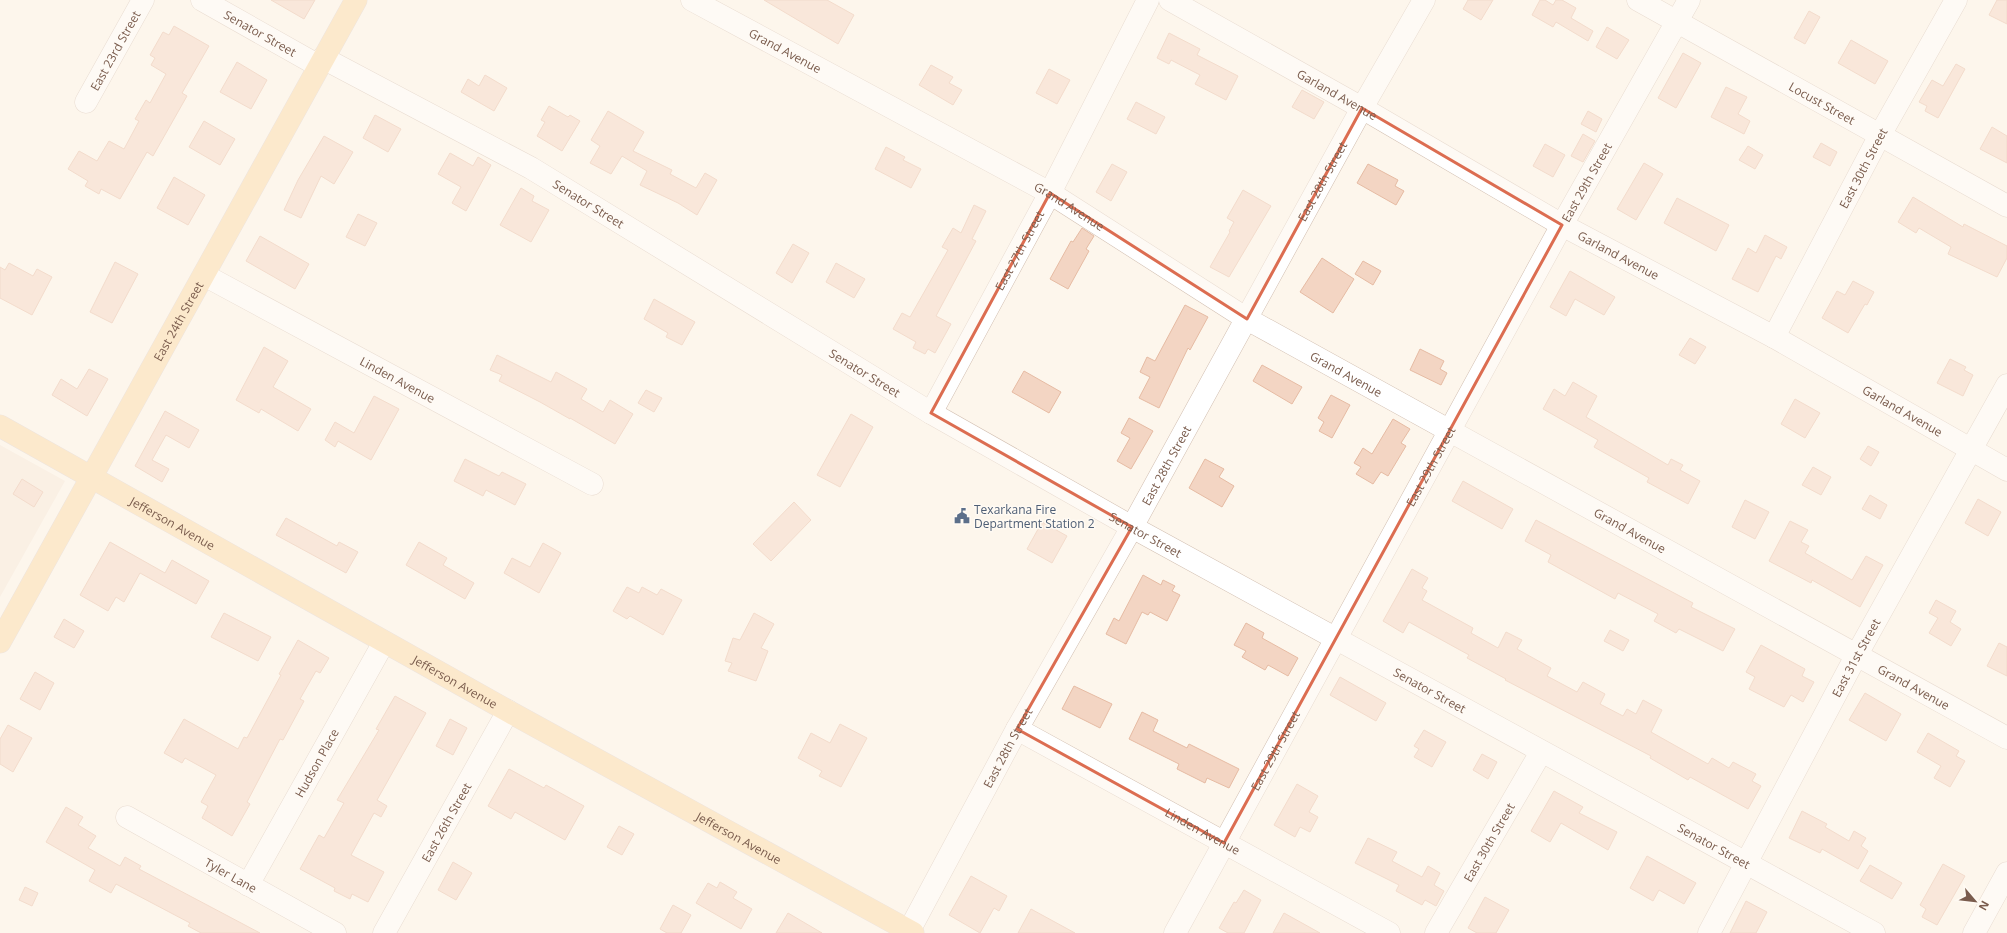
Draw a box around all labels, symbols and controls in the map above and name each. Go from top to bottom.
street label: Senator Street [221,6,300,60]
street label: East 23rd Street [86,7,144,94]
street label: Grand Avenue [746,24,825,77]
street label: Garland Avenue [1294,65,1381,124]
street label: Locust Street [1786,78,1858,128]
street label: East 30th Street [1835,125,1891,211]
street label: East 28th Street [1293,138,1351,224]
street label: East 29th Street [1557,139,1615,225]
street label: Senator Street [550,175,627,232]
street label: Grand Avenue [1031,178,1108,234]
street label: East 27th Street [990,207,1048,293]
street label: Garland Avenue [1575,226,1662,283]
street label: East 24th Street [149,278,207,364]
street label: Senator Street [826,344,904,401]
street label: Grand Avenue [1307,347,1386,401]
street label: Linden Avenue [357,352,438,407]
street label: Garland Avenue [1860,381,1946,440]
street label: East 28th Street [1137,422,1195,508]
street label: East 29th Street [1401,423,1459,509]
street label: Jefferson Avenue [126,492,218,554]
place label: Texarkana Fire Department Station 2 [974,501,1095,532]
street label: Grand Avenue [1591,503,1669,557]
public building icon: Texarkana Fire Department Station 2 [953,507,971,525]
street label: Senator Street [1106,507,1185,561]
street label: East 31st Street [1827,615,1884,700]
street label: Jefferson Avenue [409,650,501,712]
street label: Grand Avenue [1875,660,1953,713]
street label: Senator Street [1391,663,1469,717]
street label: East 28th Street [979,705,1036,791]
street label: East 29th Street [1246,708,1303,793]
street label: Hudson Place [290,725,343,800]
street label: East 26th Street [417,779,475,865]
street label: East 30th Street [1459,800,1518,885]
street label: Linden Avenue [1162,804,1244,858]
street label: Jefferson Avenue [692,807,785,868]
street label: Senator Street [1675,819,1753,872]
street label: Tyler Lane [202,854,260,897]
north arrow [1955,881,1995,921]
text: N [1976,898,1993,913]

